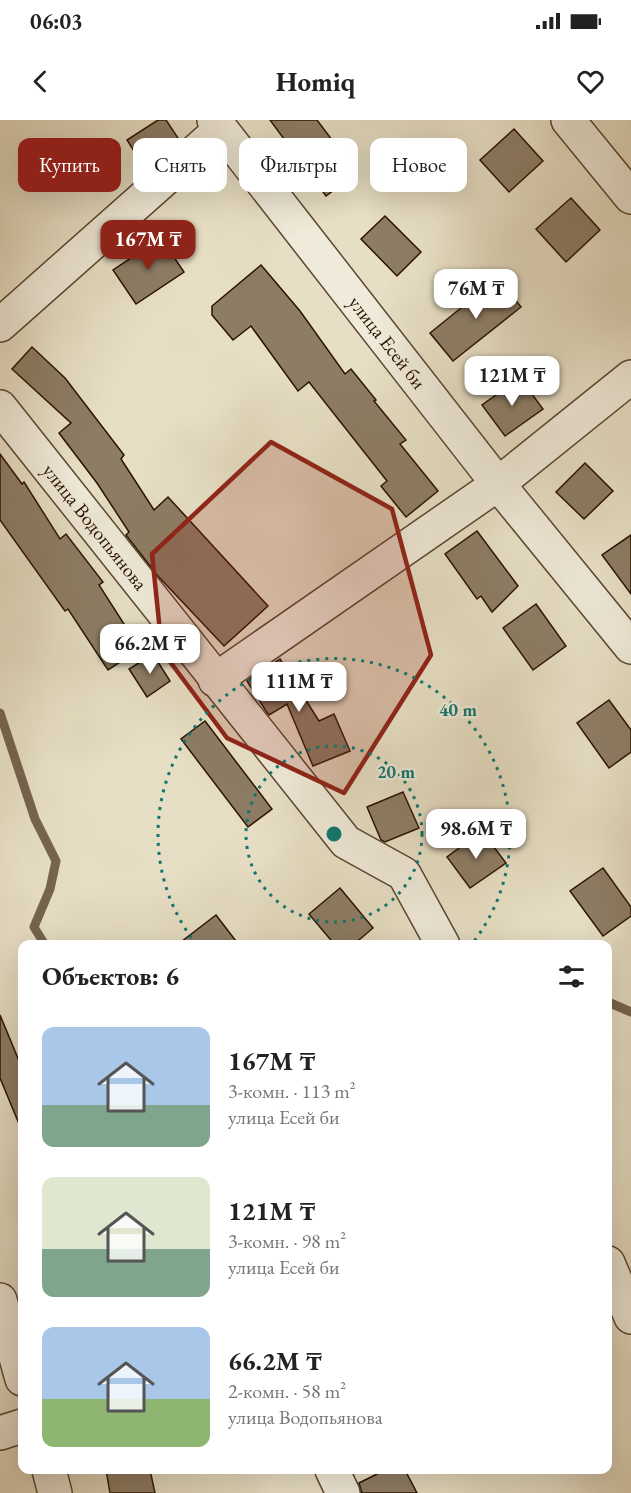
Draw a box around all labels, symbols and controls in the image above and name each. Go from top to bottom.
text: 06:03 [30,7,83,36]
text: Homiq [276,64,355,99]
icon: back [24,65,57,98]
icon: heart [574,65,607,98]
chip: Купить [18,138,121,192]
chip: Снять [133,138,227,192]
chip: Фильтры [239,138,358,192]
chip: Новое [370,138,467,192]
pin: 167M ₸ [99,220,197,271]
text: 167M ₸ [115,226,181,252]
pin: 76M ₸ [434,269,518,320]
text: 76M ₸ [448,275,504,301]
street label: улица Есей би [343,290,432,395]
pin: 121M ₸ [463,356,561,407]
text: 121M ₸ [479,362,545,388]
street label: улица Водопьянова [37,458,154,595]
pin: 66.2M ₸ [95,624,205,675]
text: 66.2M ₸ [114,630,186,656]
pin: 111M ₸ [250,662,348,713]
text: 111M ₸ [266,668,332,694]
text: 40 m [439,698,477,721]
text: 20 m [377,760,415,783]
pin: 98.6M ₸ [421,809,531,860]
text: 98.6M ₸ [440,815,512,841]
centre of rings [324,824,344,844]
text: Объектов: 6 [42,959,179,993]
icon: filters [555,960,588,993]
text: 167M ₸ [228,1044,315,1078]
icon: home [90,1051,162,1123]
text: 3-комн. · 113 m² [228,1078,356,1104]
text: улица Есей би [228,1104,340,1130]
text: 121M ₸ [228,1194,315,1228]
icon: home [90,1201,162,1273]
text: 3-комн. · 98 m² [228,1228,346,1254]
text: улица Есей би [228,1254,340,1280]
text: 66.2M ₸ [228,1344,322,1378]
icon: home [90,1351,162,1423]
text: 2-комн. · 58 m² [228,1378,346,1404]
text: улица Водопьянова [228,1404,383,1430]

